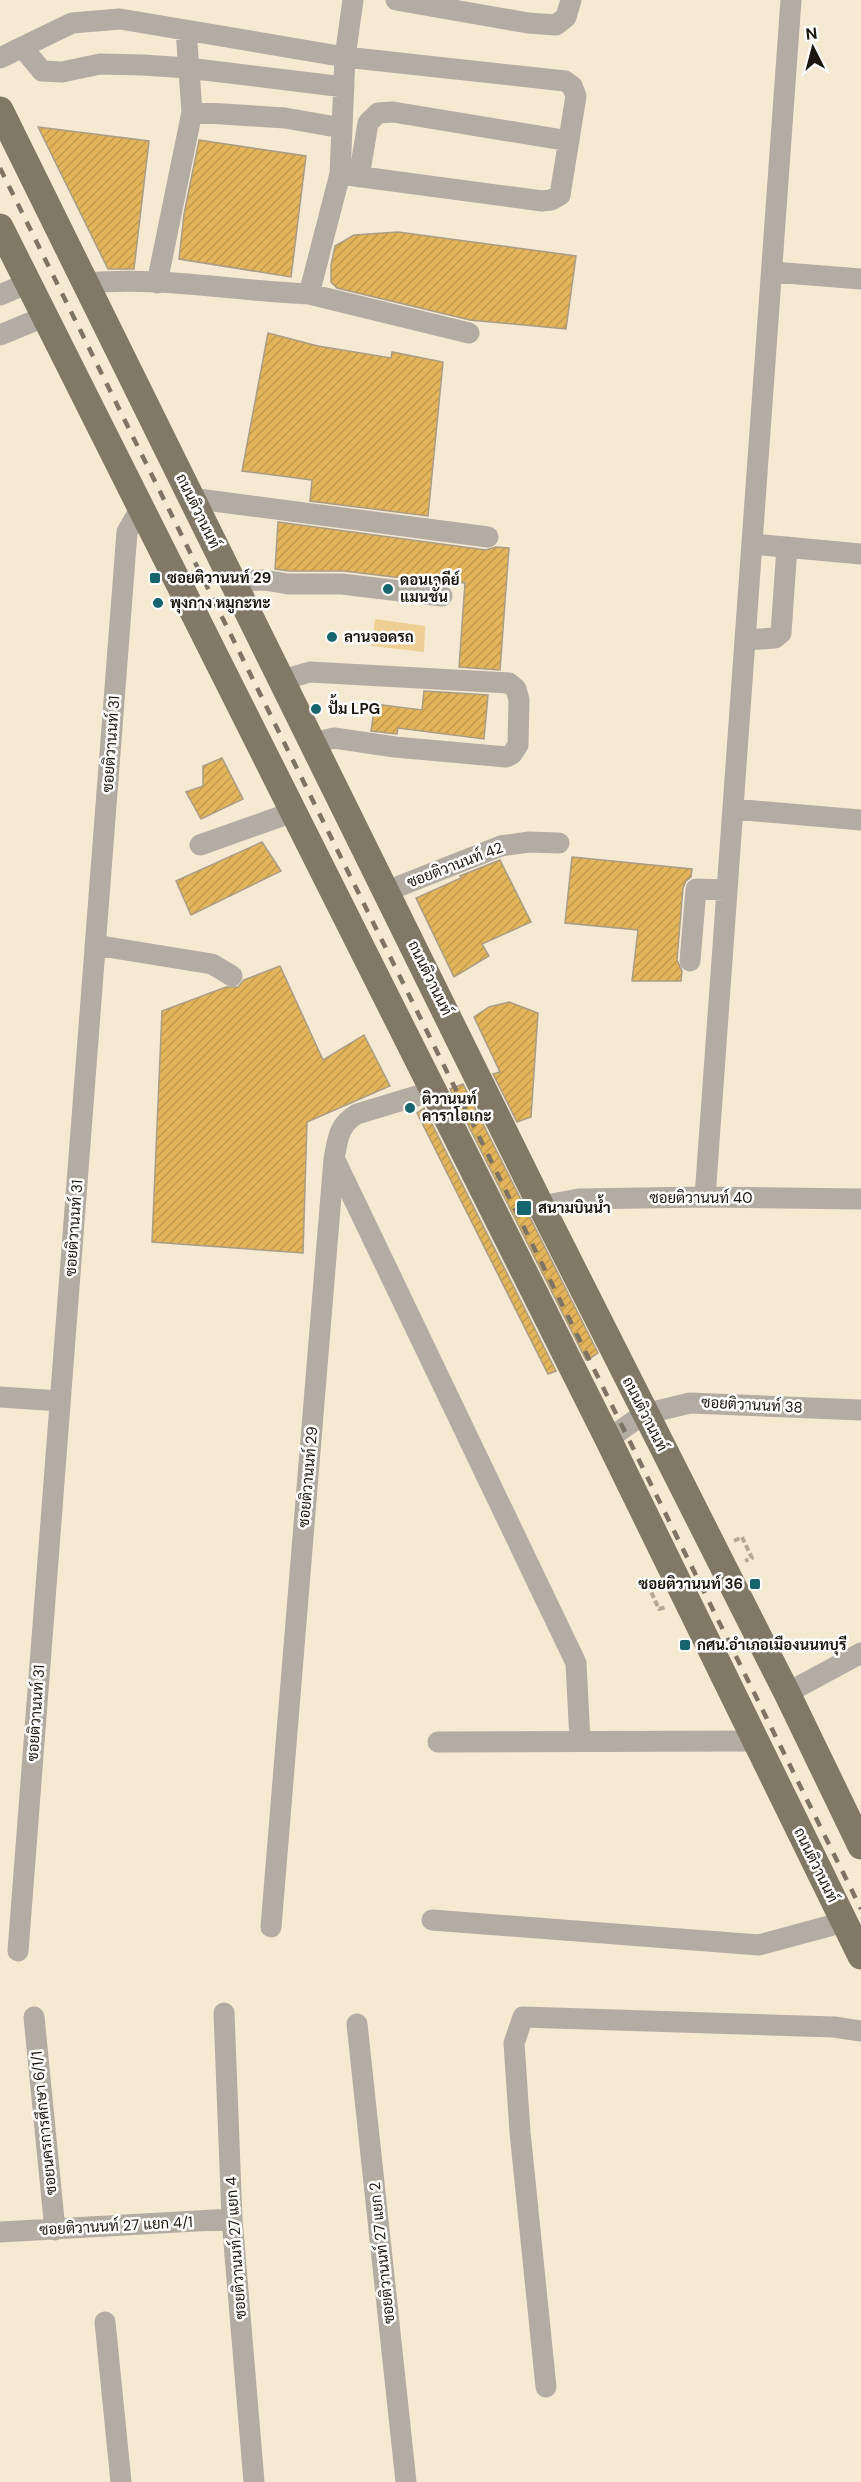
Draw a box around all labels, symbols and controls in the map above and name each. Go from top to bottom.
north arrow [783,18,843,78]
text: N [805,23,818,45]
street label: ถนนติวานนท์ [171,470,225,552]
place label: ซอยติวานนท์ 29 [167,568,271,588]
place label: ดอนเจดีย์ แมนชั่น [400,570,460,607]
marker: ซอยติวานนท์ 29 [148,571,162,585]
marker: ดอนเจดีย์ แมนชั่น [381,582,395,596]
place label: พุงกาง หมูกะทะ [170,593,270,614]
marker: พุงกาง หมูกะทะ [151,596,165,610]
place label: ลานจอดรถ [344,627,414,647]
marker: ลานจอดรถ [325,630,339,644]
place label: ปั้ม LPG [328,694,380,719]
street label: ซอยติวานนท์ 31 [98,695,124,793]
marker: ปั้ม LPG [309,702,323,716]
street label: ซอยติวานนท์ 42 [404,837,506,893]
street label: ถนนติวานนท์ [403,937,457,1019]
place label: ติวานนท์ คาราโอเกะ [422,1089,491,1126]
marker: ติวานนท์ คาราโอเกะ [403,1101,417,1115]
street label: ซอยติวานนท์ 31 [61,1179,87,1277]
street label: ซอยติวานนท์ 40 [649,1188,753,1208]
place label: สนามบินน้ำ [538,1194,611,1218]
marker: สนามบินน้ำ [515,1199,533,1217]
street label: ถนนติวานนท์ [618,1373,672,1455]
street label: ซอยติวานนท์ 38 [701,1392,803,1418]
street label: ซอยติวานนท์ 29 [294,1426,322,1528]
place label: ซอยติวานนท์ 36 [638,1574,743,1594]
marker: ซอยติวานนท์ 36 [748,1577,762,1591]
place label: กศน.อำเภอเมืองนนทบุรี [697,1635,847,1656]
marker: กศน.อำเภอเมืองนนทบุรี [678,1638,692,1652]
street label: ซอยติวานนท์ 31 [23,1664,49,1762]
street label: ถนนติวานนท์ [789,1824,843,1906]
street label: ซอยนครการศึกษา 6/1/1 [26,2050,62,2196]
street label: ซอยติวานนท์ 27 แยก 4 [221,2176,251,2320]
street label: ซอยติวานนท์ 27 แยก 2 [365,2181,399,2325]
street label: ซอยติวานนท์ 27 แยก 4/1 [39,2212,193,2240]

